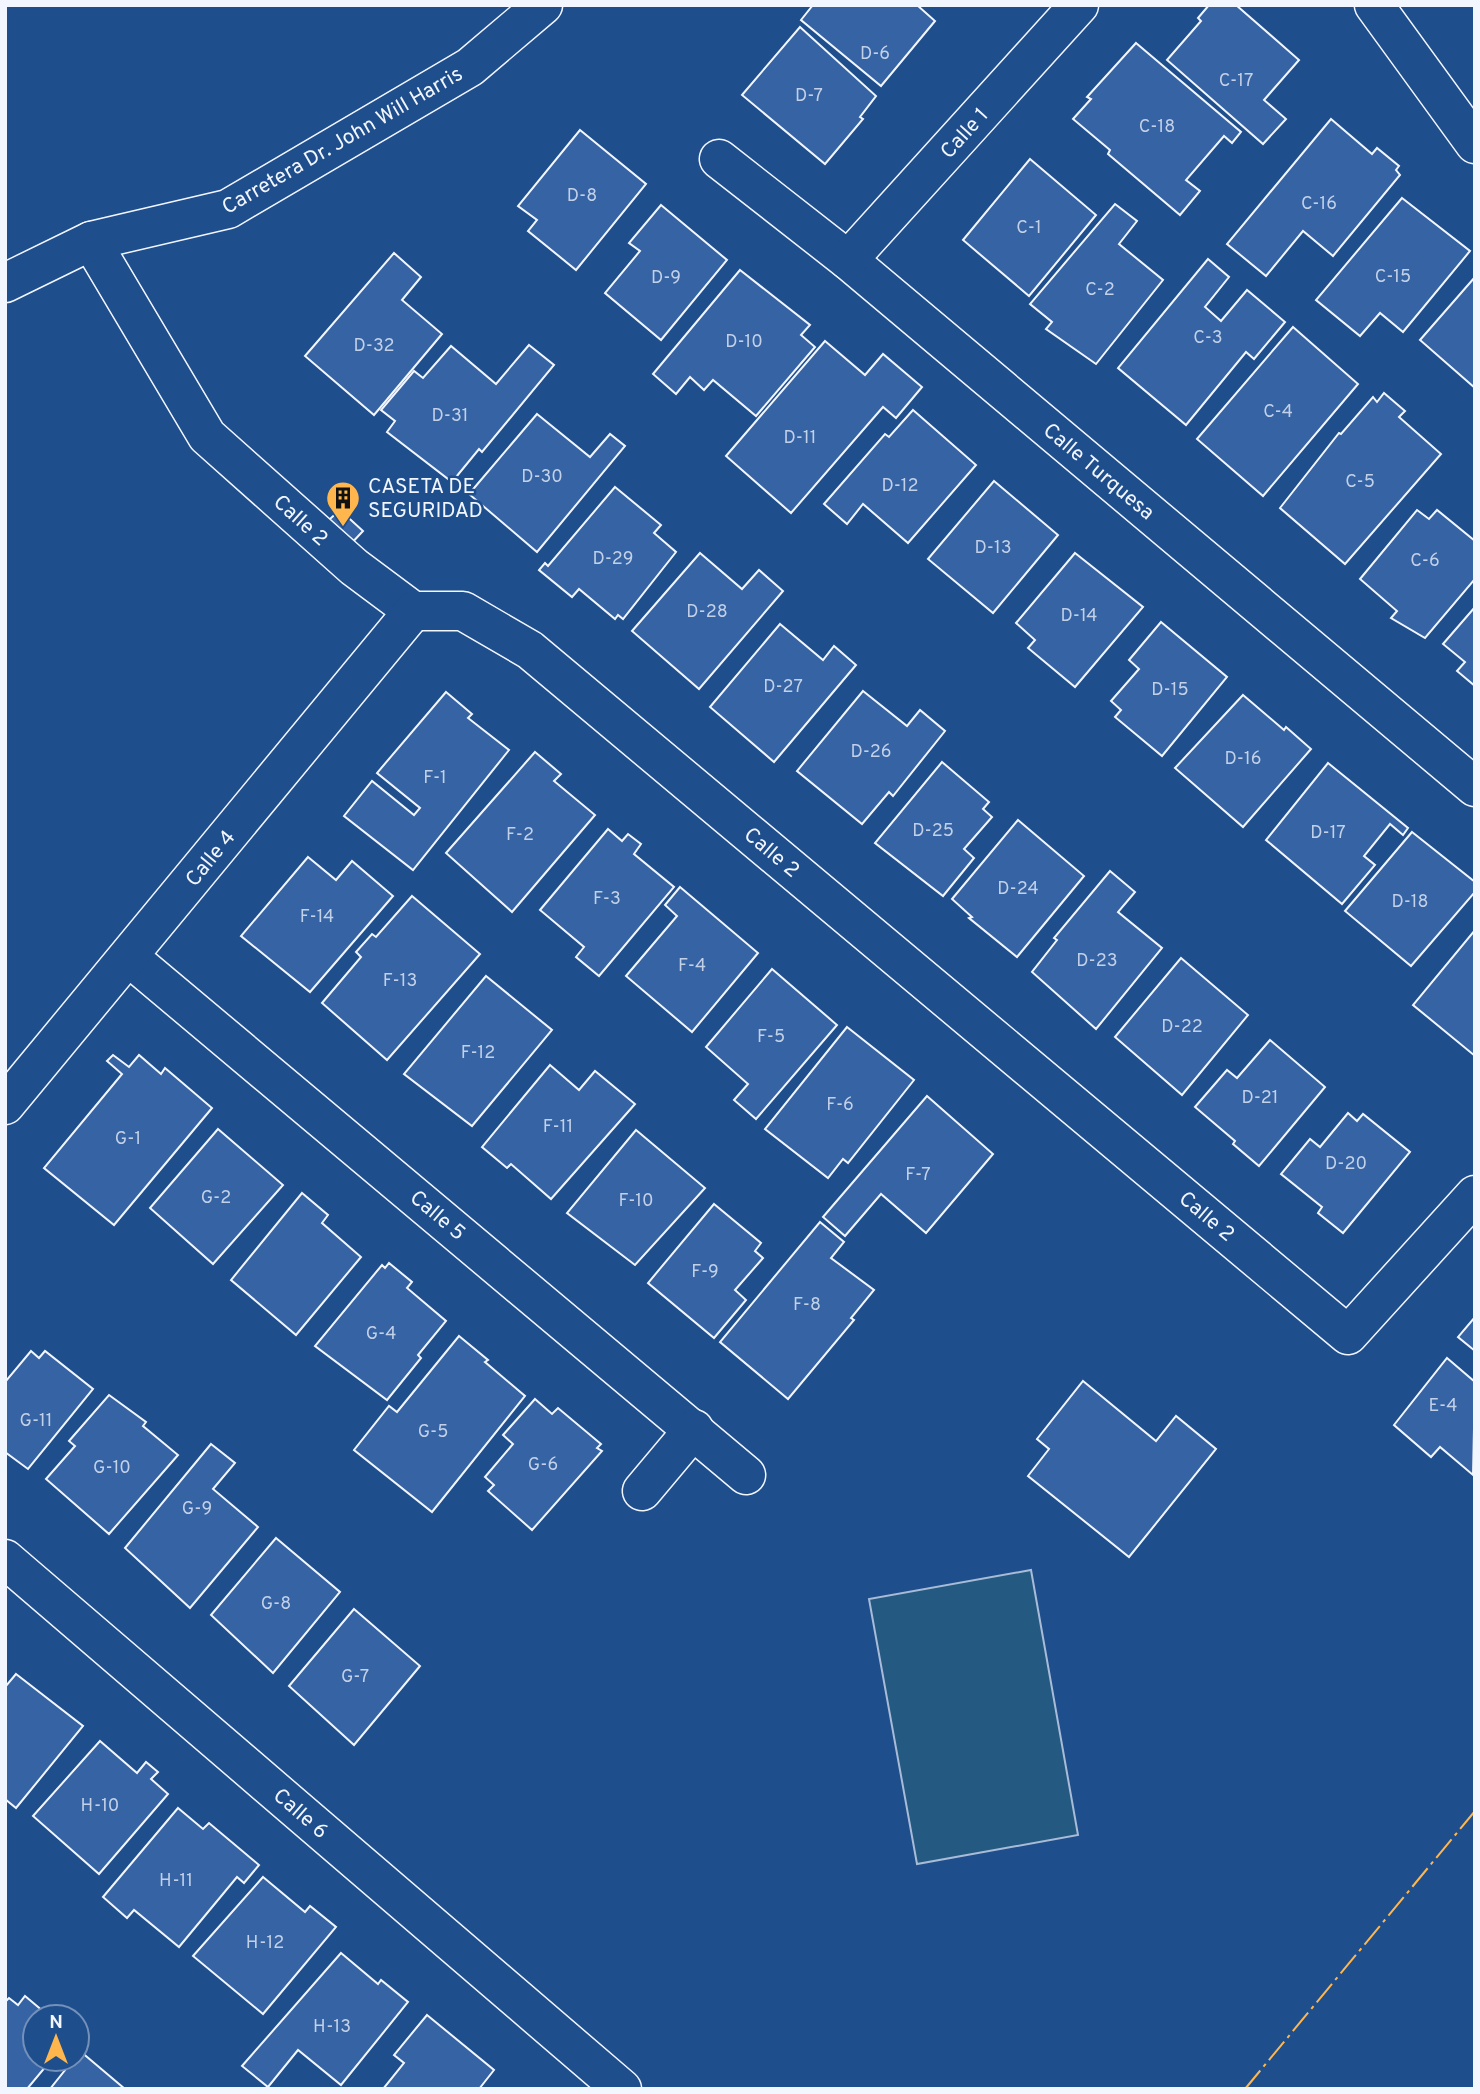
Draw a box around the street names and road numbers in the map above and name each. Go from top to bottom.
street label: Carretera Dr. John Will Harris [218,61,468,221]
street label: Calle 1 [935,103,995,165]
street label: Calle Turquesa [1037,418,1159,527]
street label: Calle 2 [267,489,333,553]
street label: Calle 2 [738,822,805,884]
street label: Calle 4 [180,825,242,893]
street label: Calle 5 [403,1185,471,1247]
street label: Calle 2 [1173,1186,1240,1248]
street label: Calle 6 [267,1783,333,1845]

